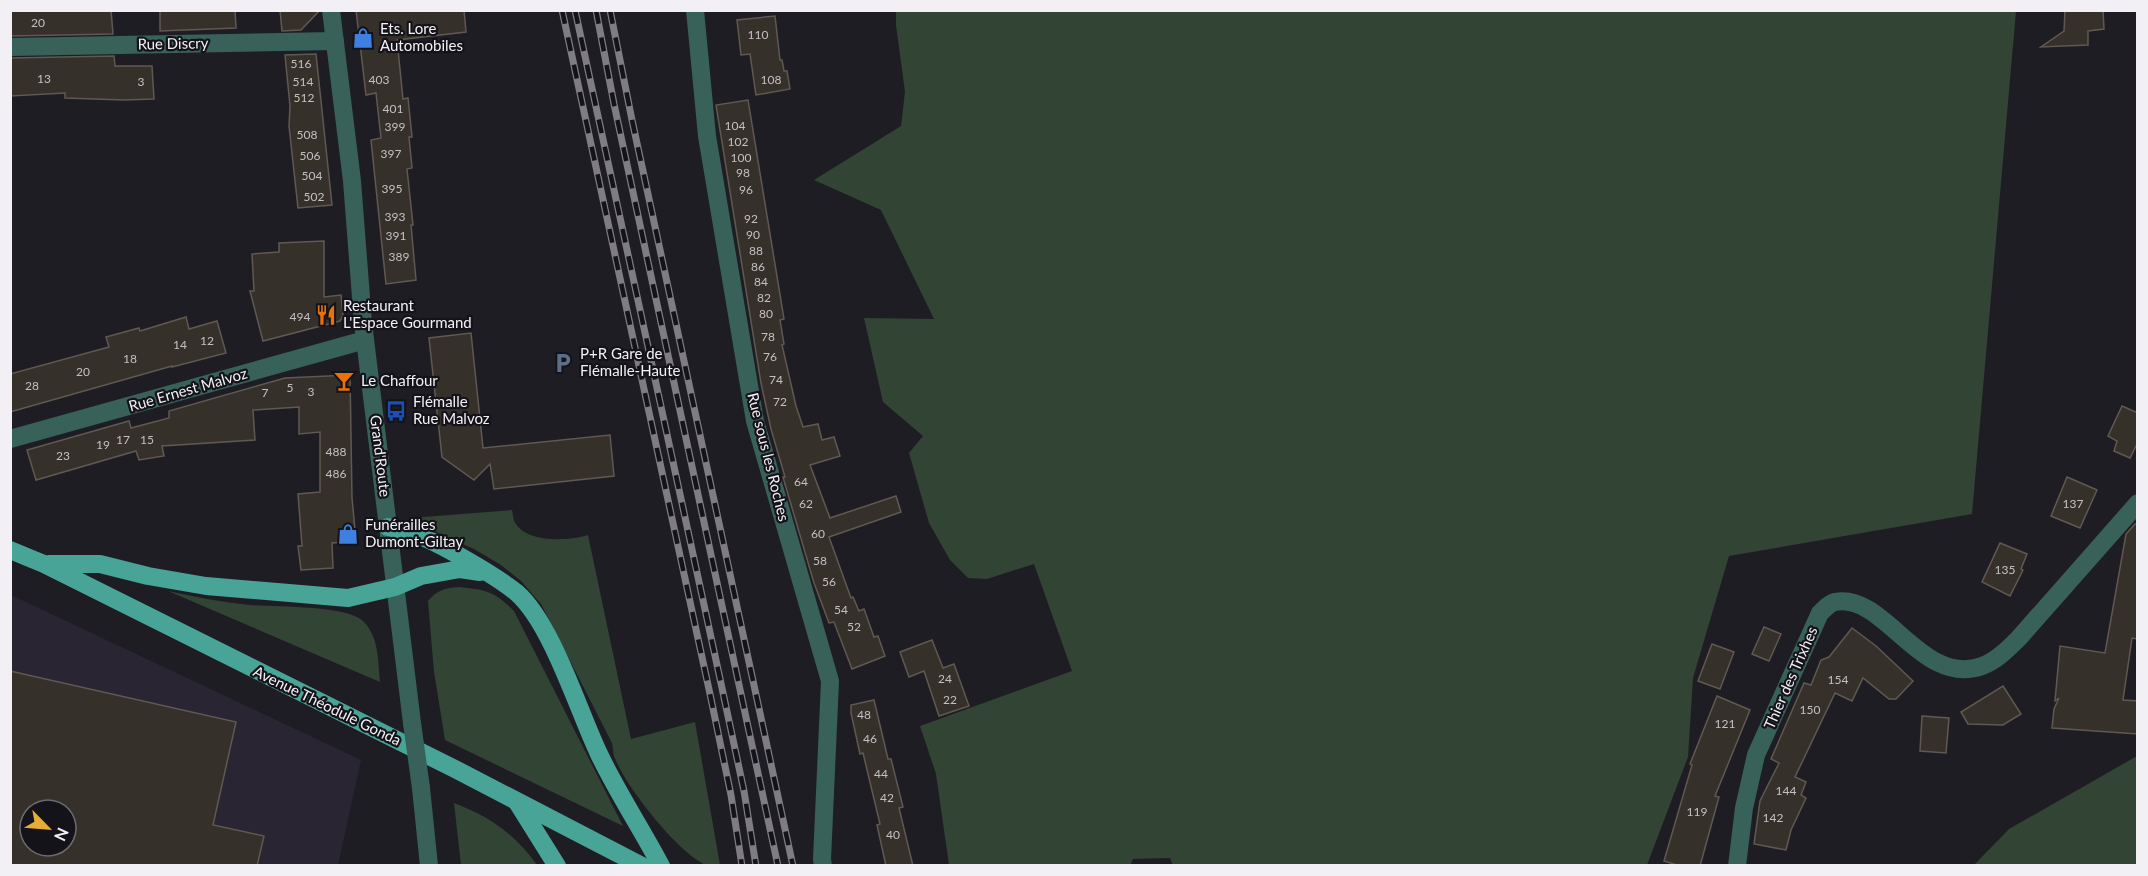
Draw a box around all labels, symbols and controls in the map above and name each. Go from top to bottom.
house number: 20 [31,15,45,30]
place label: Ets. Lore Automobiles [380,19,463,54]
shop icon: Ets. Lore Automobiles [351,26,375,50]
house number: 110 [748,27,768,42]
street label: Rue Discry [137,33,209,53]
house number: 516 [291,56,311,71]
house number: 13 [37,71,51,86]
house number: 403 [369,72,389,87]
house number: 108 [761,72,781,87]
house number: 3 [138,74,145,89]
house number: 514 [293,74,313,89]
house number: 512 [294,90,314,105]
house number: 401 [383,101,403,116]
house number: 104 [725,118,745,133]
house number: 399 [385,119,405,134]
house number: 508 [297,127,317,142]
house number: 102 [728,134,748,149]
house number: 397 [381,146,401,161]
house number: 506 [300,148,320,163]
house number: 100 [731,150,751,165]
house number: 98 [736,165,750,180]
house number: 504 [302,168,322,183]
house number: 395 [382,181,402,196]
house number: 96 [739,182,753,197]
house number: 502 [304,189,324,204]
house number: 393 [385,209,405,224]
house number: 92 [744,211,758,226]
house number: 90 [746,227,760,242]
house number: 391 [386,228,406,243]
house number: 88 [749,243,763,258]
house number: 389 [389,249,409,264]
house number: 86 [751,259,765,274]
house number: 84 [754,274,768,289]
house number: 82 [757,290,771,305]
place label: Restaurant L'Espace Gourmand [343,296,472,331]
restaurant icon: Restaurant L'Espace Gourmand [314,303,338,327]
house number: 80 [759,306,773,321]
house number: 494 [290,309,310,324]
house number: 78 [761,329,775,344]
house number: 12 [200,333,214,348]
house number: 14 [173,337,187,352]
place label: P+R Gare de Flémalle-Haute [580,344,681,379]
house number: 76 [763,349,777,364]
house number: 18 [123,351,137,366]
parking icon: P+R Gare de Flémalle-Haute [551,351,575,375]
street label: Rue Ernest Malvoz [126,363,249,415]
house number: 20 [76,364,90,379]
bar icon: Le Chaffour [332,369,356,393]
place label: Le Chaffour [361,371,438,389]
house number: 74 [769,372,783,387]
house number: 28 [25,378,39,393]
house number: 5 [287,380,294,395]
house number: 3 [308,384,315,399]
house number: 7 [262,385,269,400]
street label: Rue sous les Roches [744,391,794,523]
place label: Flémalle Rue Malvoz [413,392,490,427]
house number: 72 [773,394,787,409]
bus stop icon: Flémalle Rue Malvoz [384,399,408,423]
street label: Grand'Route [367,414,395,498]
house number: 17 [116,432,130,447]
house number: 15 [140,432,154,447]
house number: 19 [96,437,110,452]
house number: 488 [326,444,346,459]
house number: 23 [56,448,70,463]
house number: 486 [326,466,346,481]
house number: 64 [794,474,808,489]
house number: 62 [799,496,813,511]
house number: 137 [2063,496,2083,511]
place label: Funérailles Dumont-Giltay [365,515,463,550]
shop icon: Funérailles Dumont-Giltay [336,522,360,546]
house number: 60 [811,526,825,541]
house number: 58 [813,553,827,568]
house number: 135 [1995,562,2015,577]
house number: 56 [822,574,836,589]
house number: 54 [834,602,848,617]
house number: 52 [847,619,861,634]
street label: Thier des Trixhes [1759,624,1821,732]
street label: Avenue Théodule Gonda [251,661,404,749]
house number: 24 [938,671,952,686]
house number: 154 [1828,672,1848,687]
house number: 22 [943,692,957,707]
house number: 150 [1800,702,1820,717]
house number: 48 [857,707,871,722]
house number: 121 [1715,716,1735,731]
house number: 46 [863,731,877,746]
house number: 44 [874,766,888,781]
house number: 144 [1776,783,1796,798]
house number: 42 [880,790,894,805]
north arrow [18,798,78,858]
house number: 119 [1687,804,1707,819]
house number: 142 [1763,810,1783,825]
text: N [51,825,73,844]
house number: 40 [886,827,900,842]

